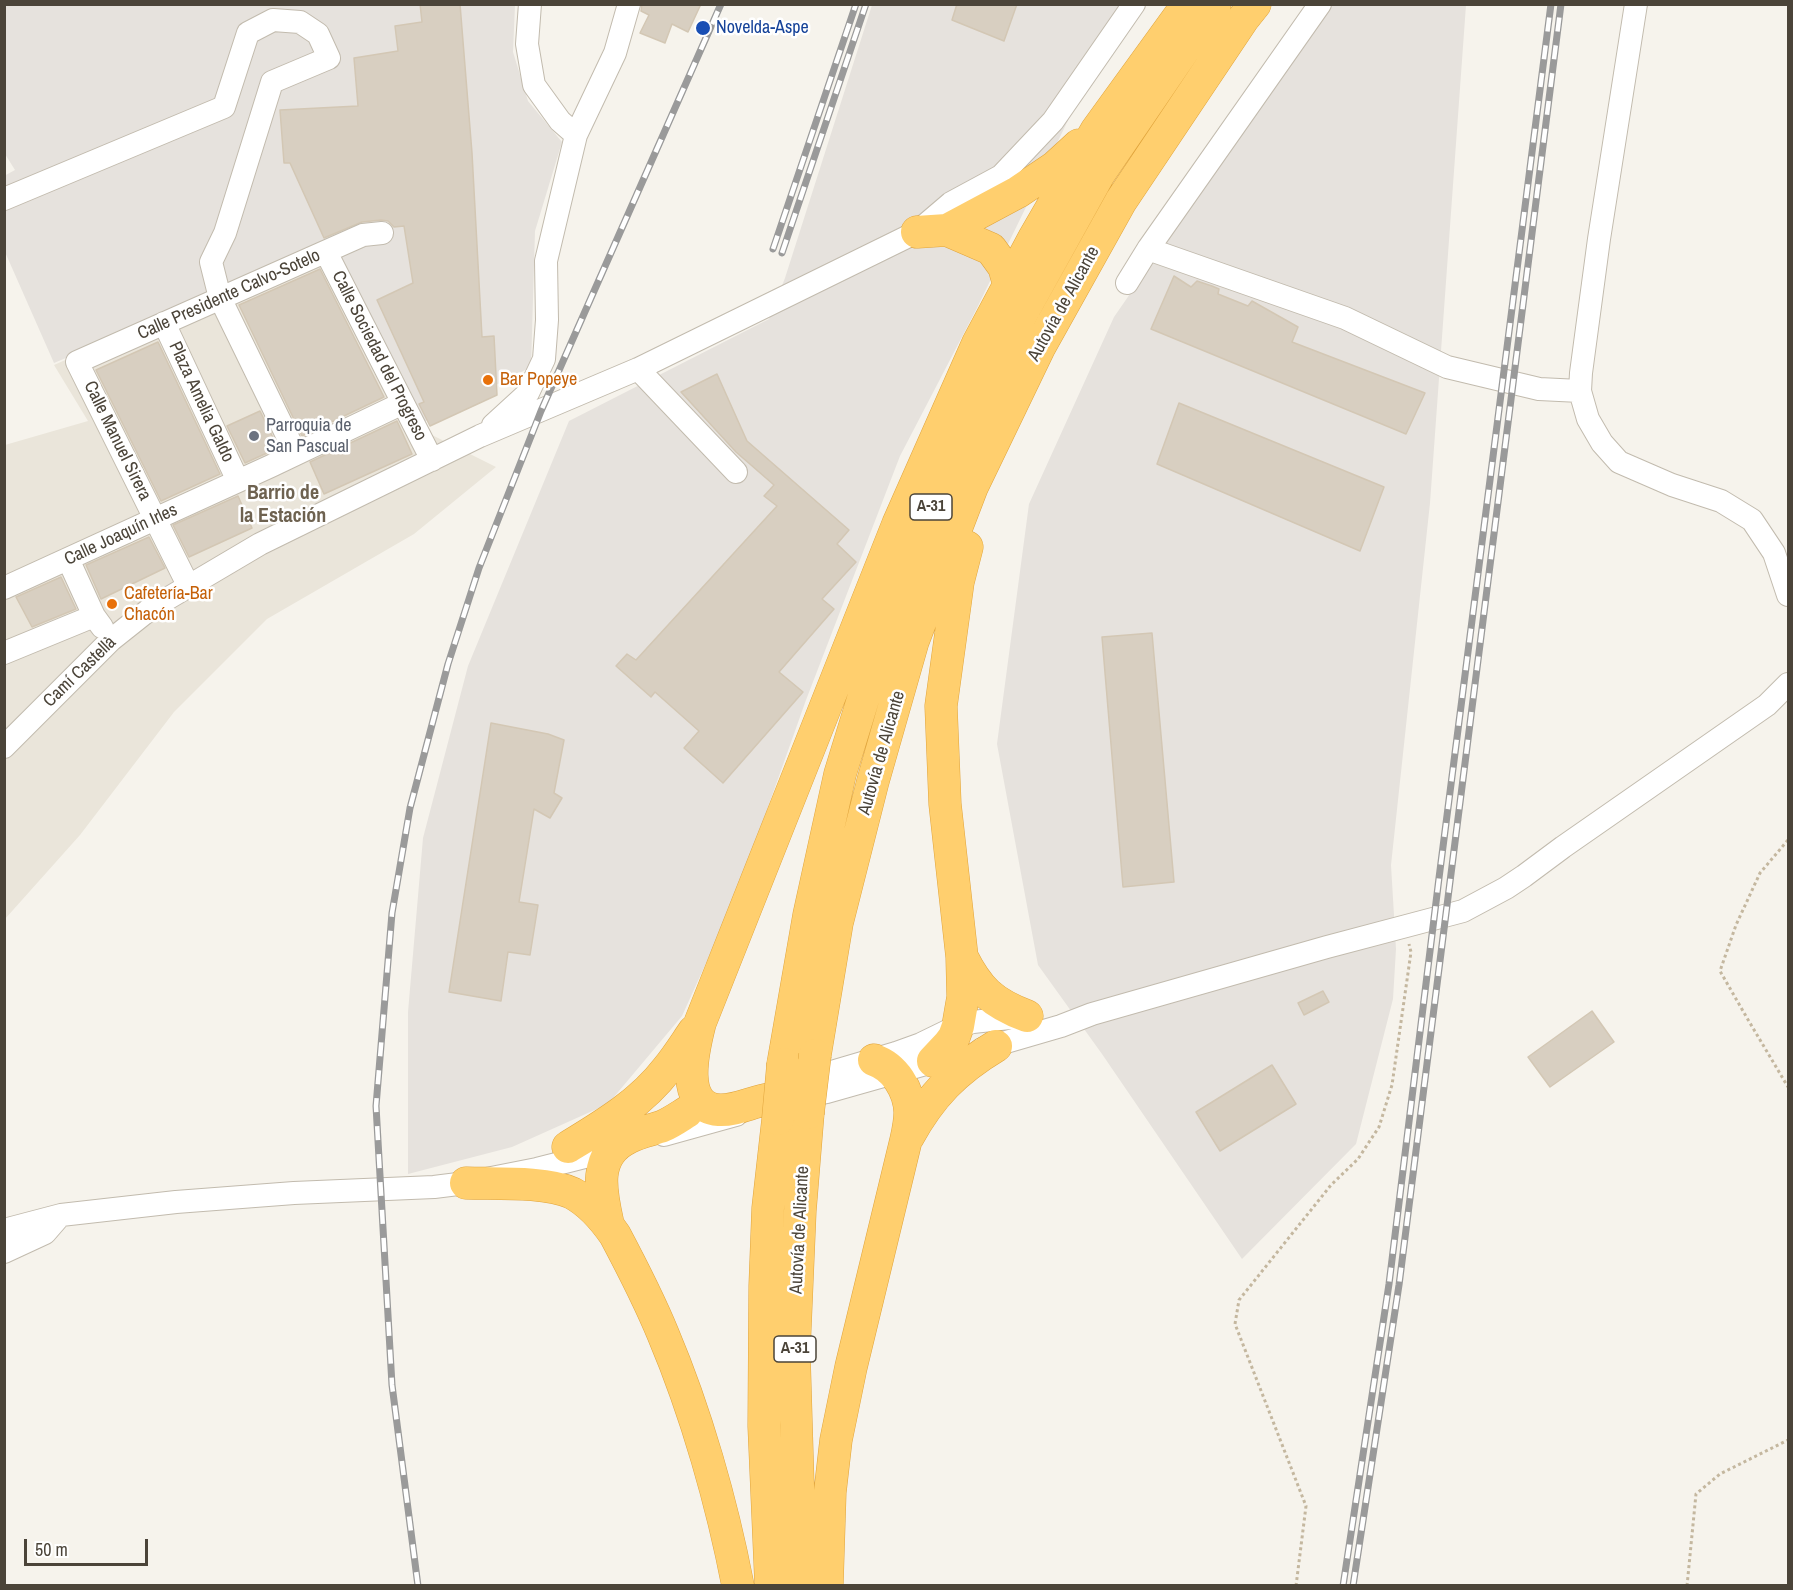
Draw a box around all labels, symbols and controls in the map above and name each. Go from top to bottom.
place label: Novelda-Aspe [716,17,809,39]
marker: Novelda-Aspe [694,19,712,37]
street label: Autovía de Alicante [1024,243,1104,365]
street label: Calle Presidente Calvo-Sotelo [134,245,324,345]
street label: Calle Sociedad del Progreso [327,267,431,445]
street label: Plaza Amelia Galdo [164,338,238,466]
place label: Bar Popeye [500,369,577,391]
marker: Bar Popeye [481,373,495,387]
street label: Calle Manuel Sirera [79,378,155,504]
place label: Parroquia de San Pascual [266,415,351,458]
marker: Parroquia de San Pascual [247,429,261,443]
district label: Barrio de la Estación [240,482,326,529]
road number: A-31 [910,494,952,520]
street label: Calle Joaquín Irles [61,499,181,571]
place label: Cafetería-Bar Chacón [124,583,213,626]
marker: Cafetería-Bar Chacón [105,597,119,611]
street label: Camí Castellà [39,632,121,712]
street label: Autovía de Alicante [854,688,910,818]
street label: Autovía de Alicante [786,1166,814,1294]
road number: A-31 [774,1336,816,1362]
scale bar [27,1527,152,1565]
text: 50 m [35,1537,68,1562]

